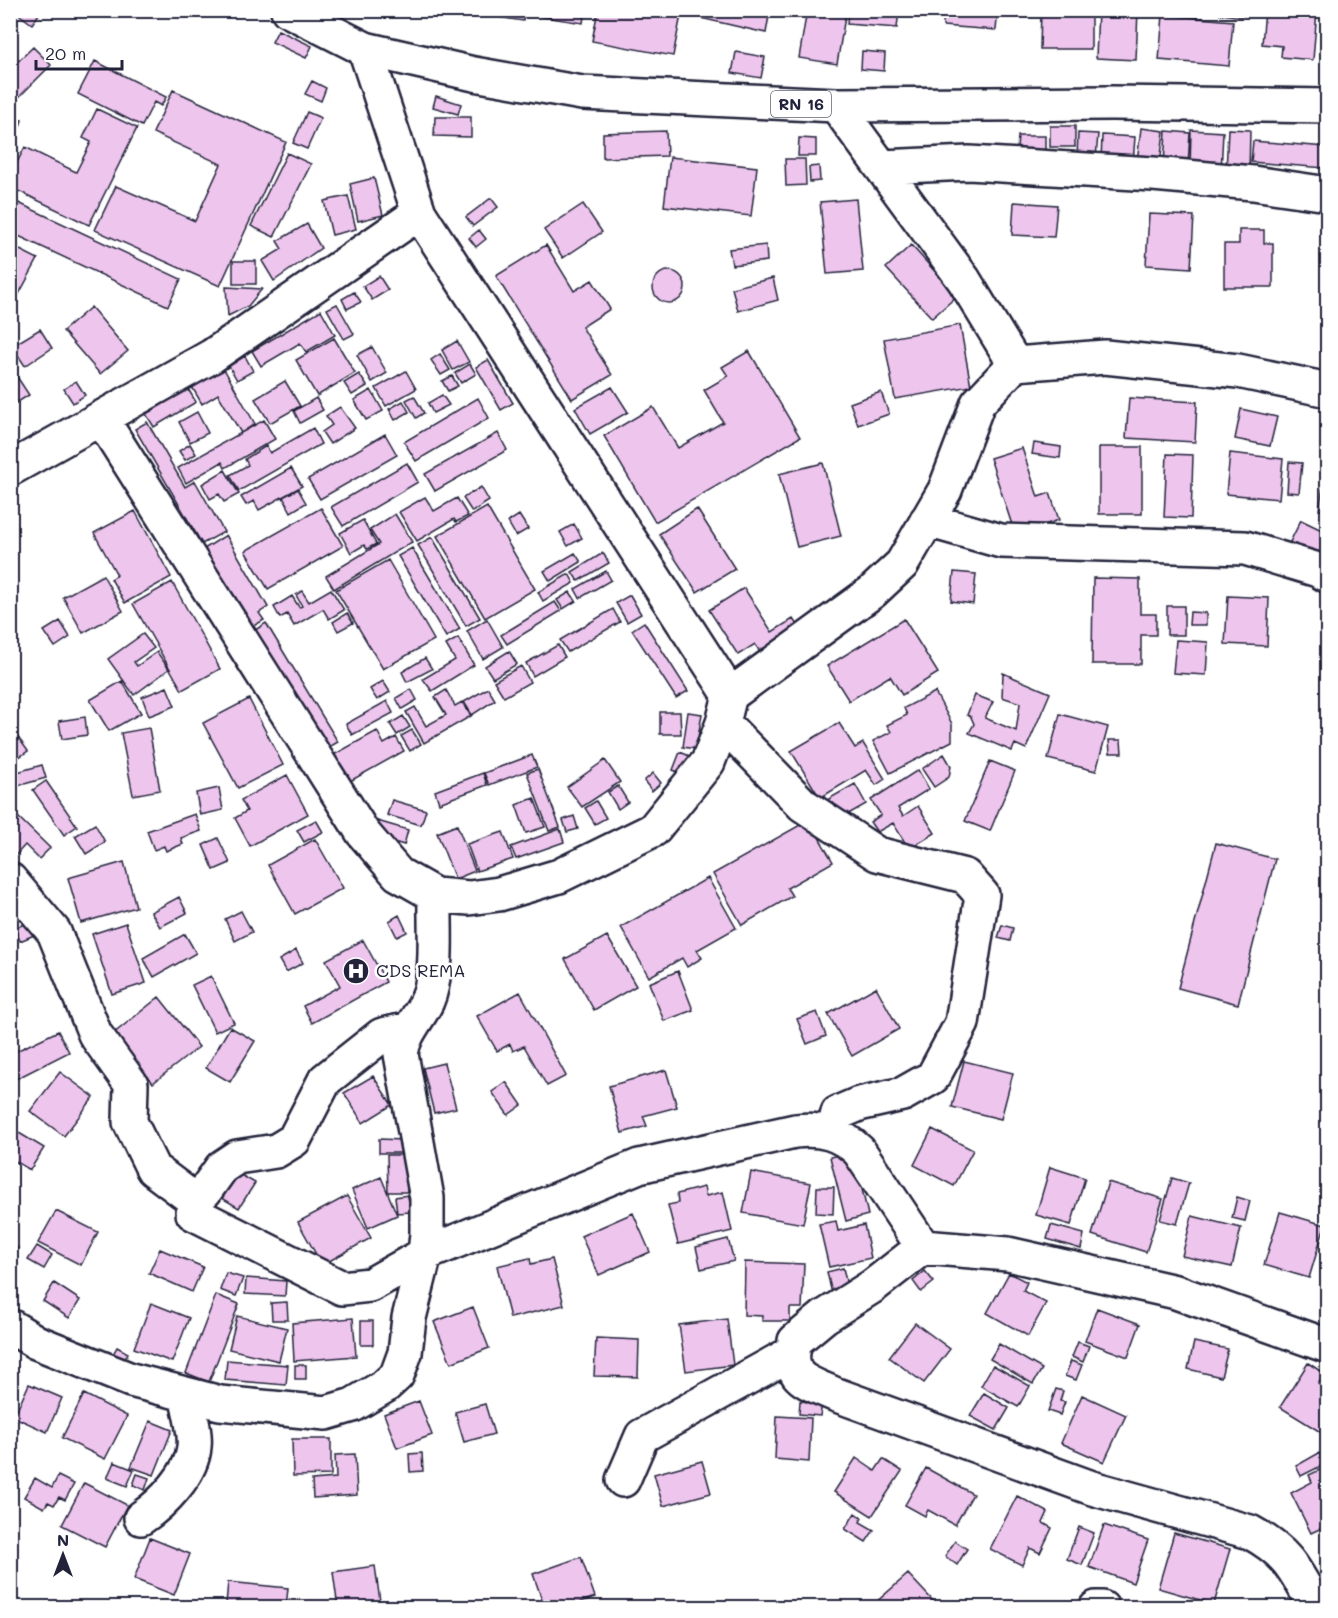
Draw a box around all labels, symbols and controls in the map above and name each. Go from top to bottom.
scale bar [36,33,122,71]
text: 20 m [45,41,86,65]
road number: RN 16 [771,91,831,117]
hospital icon: CDS REMA [341,956,371,986]
place label: CDS REMA [376,958,466,982]
north arrow [33,1525,93,1585]
text: N [57,1529,69,1550]

